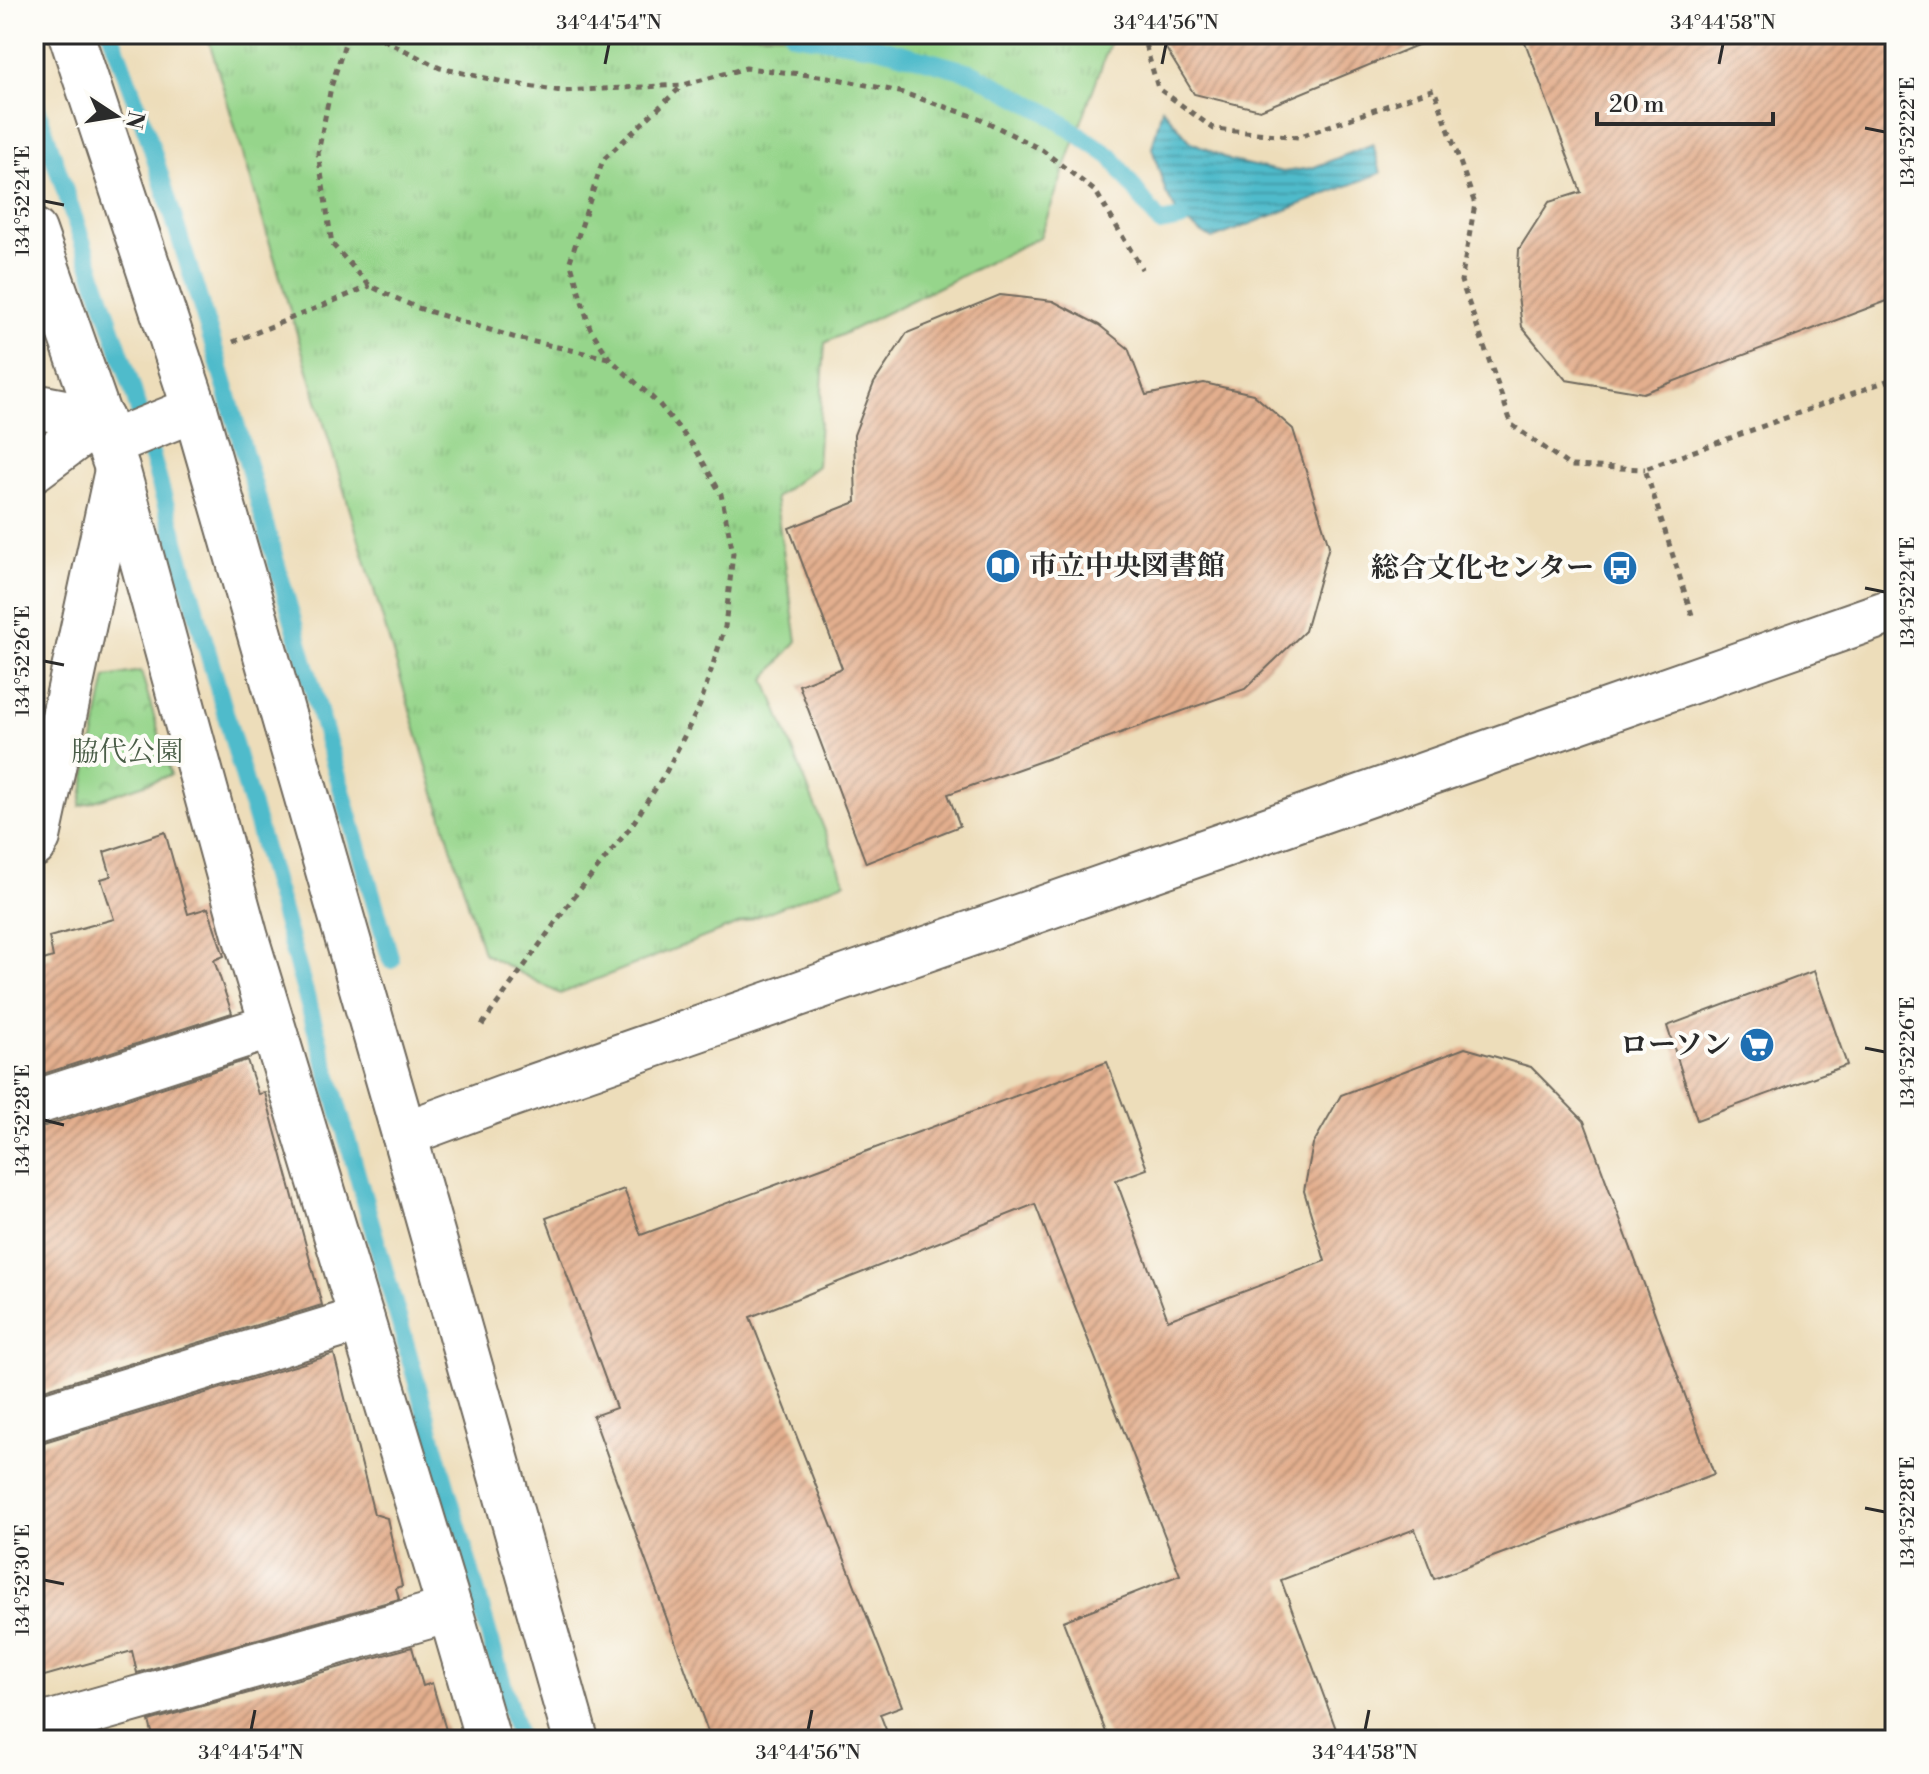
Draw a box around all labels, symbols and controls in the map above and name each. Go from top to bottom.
text: 34°44'54"N [556,11,662,36]
text: 34°44'56"N [1113,11,1219,36]
text: 34°44'58"N [1670,11,1776,36]
north arrow [76,76,156,156]
scale bar [1597,76,1773,126]
text: 134°52'22"E [1896,77,1921,187]
text: 20 m [1609,90,1665,120]
text: N [119,109,149,132]
text: 134°52'24"E [11,145,36,257]
text: 134°52'24"E [1896,536,1921,648]
library icon: 市立中央図書館 [984,547,1022,585]
place label: 市立中央図書館 [1029,549,1225,584]
bus stop icon: 総合文化センター [1601,549,1639,587]
place label: 総合文化センター [1371,551,1594,586]
text: 134°52'26"E [11,605,36,717]
park label: 脇代公園 [71,735,183,770]
text: 134°52'26"E [1896,996,1921,1108]
supermarket icon: ローソン [1738,1026,1776,1064]
place label: ローソン [1620,1028,1731,1063]
text: 134°52'28"E [11,1064,36,1176]
text: 134°52'28"E [1896,1456,1921,1568]
text: 134°52'30"E [11,1524,36,1636]
text: 34°44'54"N [198,1741,304,1766]
text: 34°44'56"N [755,1741,861,1766]
text: 34°44'58"N [1312,1741,1418,1766]

